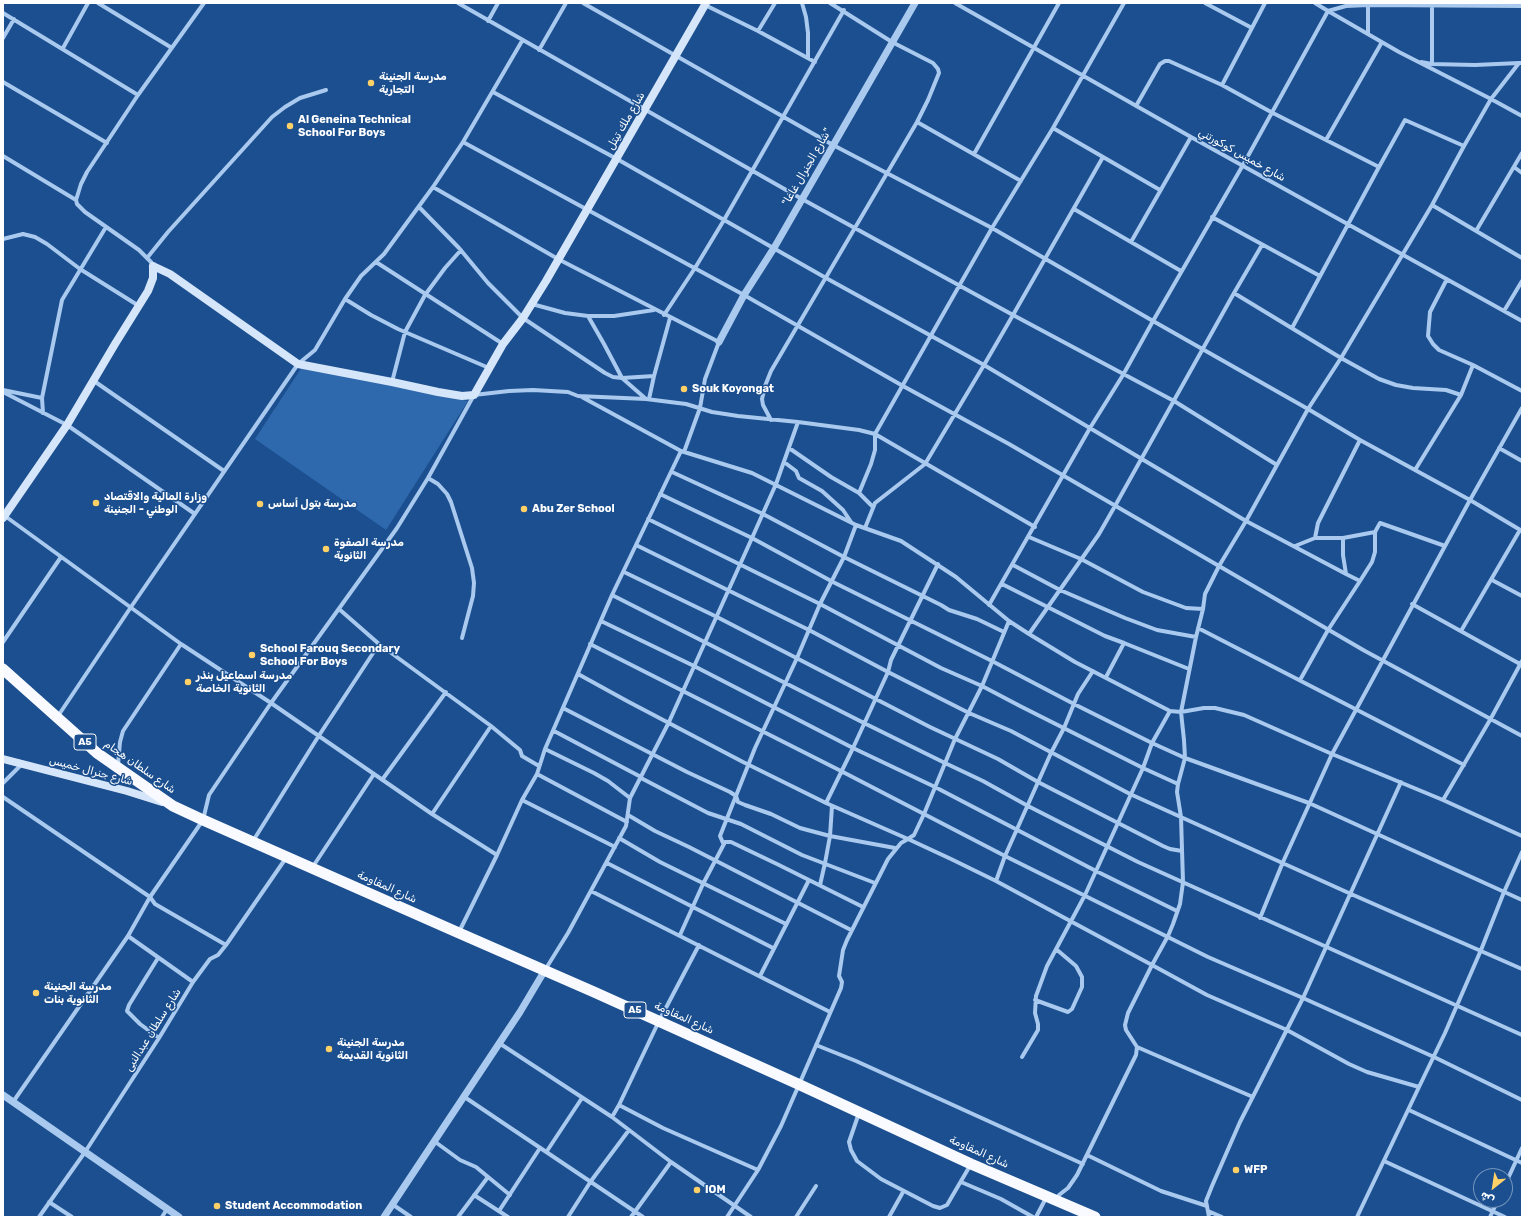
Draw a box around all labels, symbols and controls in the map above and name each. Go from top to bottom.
place label: مدرسة الجنينة التجارية [379,70,447,96]
marker: مدرسة الجنينة التجارية [366,78,376,88]
street label: شارع ملك تيتل [604,90,648,152]
place label: Al Geneina Technical School For Boys [298,113,411,139]
marker: Al Geneina Technical School For Boys [285,121,295,131]
street label: "شارع الجنرال غاغا" [779,126,835,208]
street label: شارع خميس كوكورتني [1196,126,1288,184]
place label: Souk Koyongat [692,382,774,396]
marker: Souk Koyongat [679,384,689,394]
place label: وزارة المالية والاقتصاد الوطني - الجنينة [104,490,207,516]
place label: مدرسة بتول أساس [268,497,357,511]
marker: وزارة المالية والاقتصاد الوطني - الجنينة [91,498,101,508]
marker: مدرسة بتول أساس [255,499,265,509]
place label: Abu Zer School [532,502,615,516]
marker: Abu Zer School [519,504,529,514]
place label: مدرسة الصفوة الثانوية [334,536,404,562]
marker: مدرسة الصفوة الثانوية [321,544,331,554]
place label: School Farouq Secondary School For Boys [260,642,400,668]
marker: School Farouq Secondary School For Boys [247,650,257,660]
place label: مدرسة اسماعيل بنذر الثانوية الخاصة [196,669,292,695]
marker: مدرسة اسماعيل بنذر الثانوية الخاصة [183,677,193,687]
road number: A5 [74,734,96,750]
street label: شارع سلطان هجام [102,738,178,796]
street label: شارع جنرال خميس [48,754,134,788]
street label: شارع المقاومة [355,868,419,906]
place label: مدرسة الجنينة الثانوية بنات [44,980,112,1006]
street label: شارع سلطان عبدالنبى [122,986,184,1074]
marker: مدرسة الجنينة الثانوية بنات [31,988,41,998]
street label: شارع المقاومة [652,999,716,1037]
road number: A5 [624,1002,646,1018]
place label: مدرسة الجنينة الثانوية القديمة [337,1036,408,1062]
marker: مدرسة الجنينة الثانوية القديمة [324,1044,334,1054]
street label: شارع المقاومة [947,1133,1011,1171]
place label: WFP [1244,1163,1267,1177]
marker: WFP [1231,1165,1241,1175]
north arrow [1473,1168,1513,1208]
place label: IOM [705,1183,726,1197]
marker: IOM [692,1185,702,1195]
text: ش [1478,1189,1497,1207]
place label: Student Accommodation [225,1199,362,1213]
marker: Student Accommodation [212,1201,222,1211]

